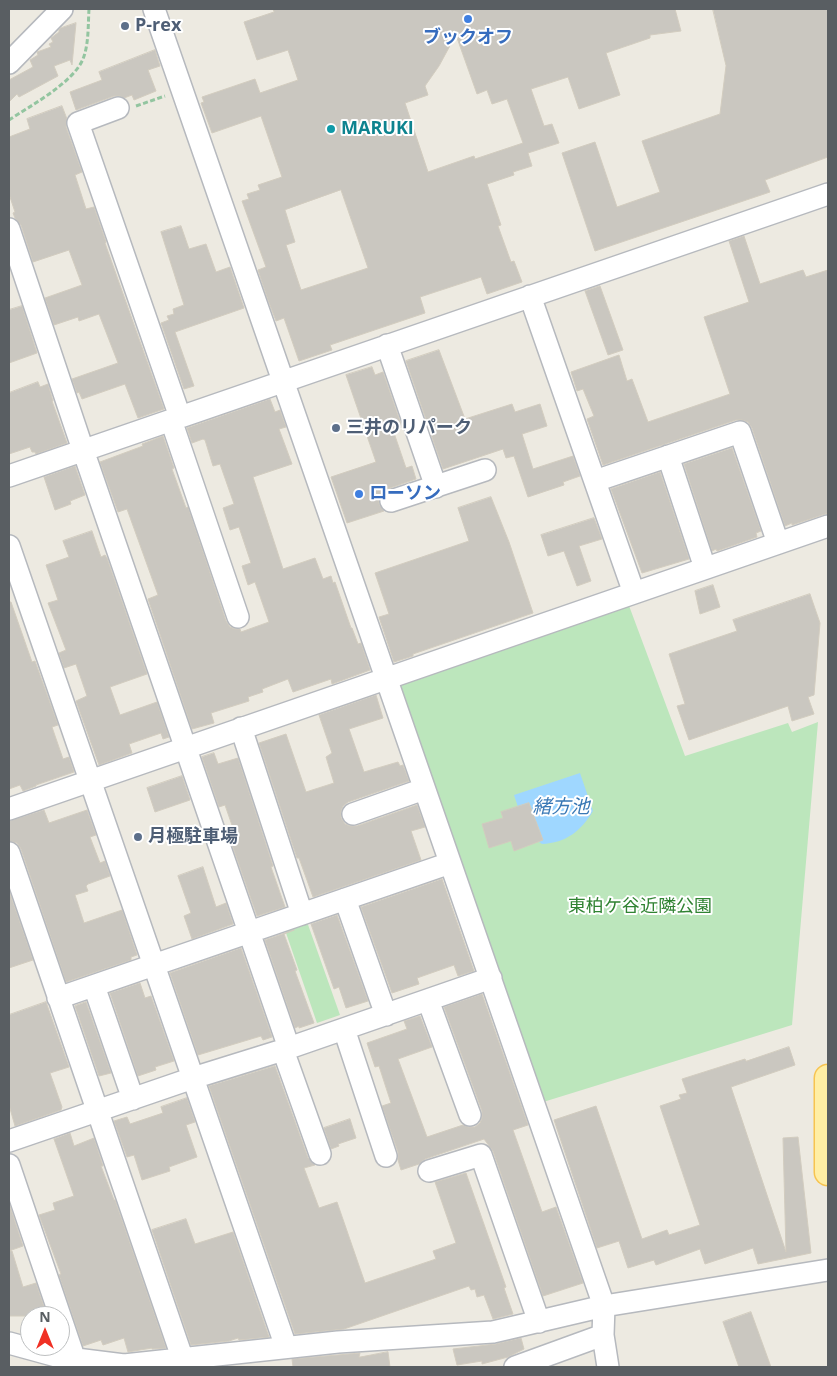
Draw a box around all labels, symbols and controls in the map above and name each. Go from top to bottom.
marker: ブックオフ [462,13,474,25]
place label: P-rex [135,15,181,37]
marker: P-rex [119,20,131,32]
place label: ブックオフ [423,27,513,49]
place label: MARUKI [341,118,414,140]
marker: MARUKI [325,123,337,135]
place label: 三井のリパーク [346,417,472,439]
marker: 三井のリパーク [330,422,342,434]
place label: ローソン [369,483,441,505]
marker: ローソン [353,488,365,500]
water label: 緒方池 [533,797,589,819]
place label: 月極駐車場 [148,826,238,848]
marker: 月極駐車場 [132,831,144,843]
park label: 東柏ケ谷近隣公園 [568,896,712,918]
north arrow [20,1306,70,1356]
text: N [39,1307,51,1326]

